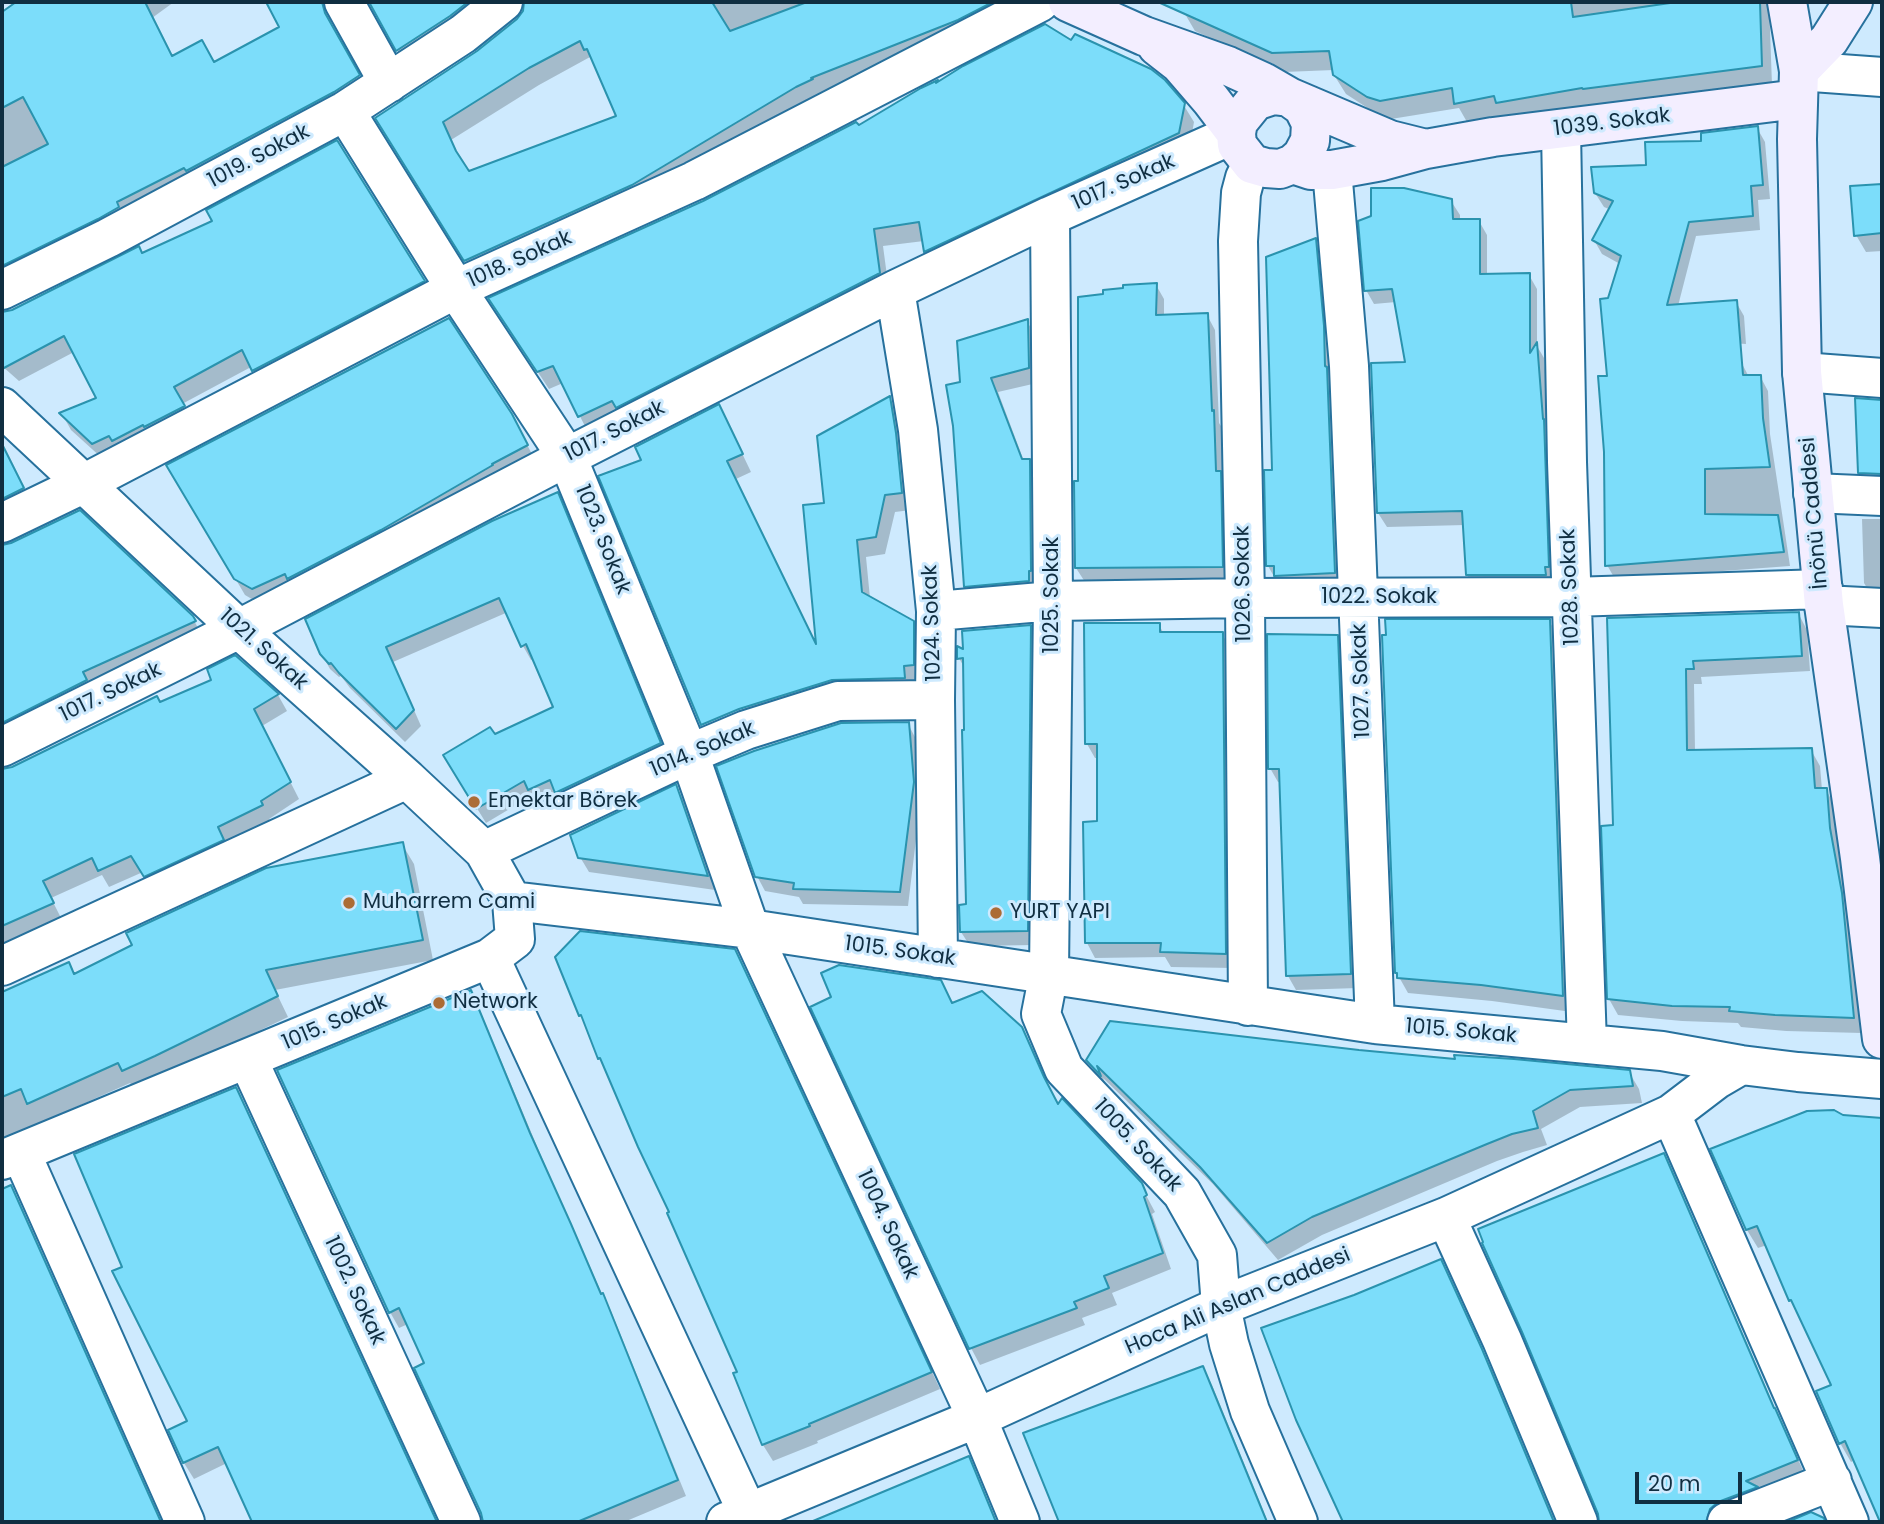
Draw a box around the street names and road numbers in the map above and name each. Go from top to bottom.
street label: 1039. Sokak [1552,103,1672,143]
street label: 1019. Sokak [204,120,314,194]
street label: 1017. Sokak [1069,149,1179,217]
street label: 1018. Sokak [464,226,576,294]
street label: 1017. Sokak [560,396,670,468]
street label: İnönü Caddesi [1796,436,1834,590]
street label: 1023. Sokak [569,482,635,598]
street label: 1026. Sokak [1230,525,1258,643]
street label: 1028. Sokak [1556,528,1586,646]
street label: 1025. Sokak [1040,537,1066,653]
street label: 1024. Sokak [918,564,948,682]
street label: 1022. Sokak [1321,585,1437,611]
street label: 1021. Sokak [214,604,312,696]
street label: 1027. Sokak [1347,623,1377,739]
street label: 1017. Sokak [56,658,166,728]
street label: 1014. Sokak [647,717,759,783]
street label: 1015. Sokak [843,932,957,972]
street label: 1015. Sokak [279,990,391,1056]
street label: 1015. Sokak [1404,1015,1518,1049]
street label: 1005. Sokak [1088,1094,1186,1198]
street label: 1004. Sokak [851,1166,923,1284]
street label: 1002. Sokak [318,1233,390,1349]
street label: Hoca Ali Aslan Caddesi [1122,1243,1354,1361]

